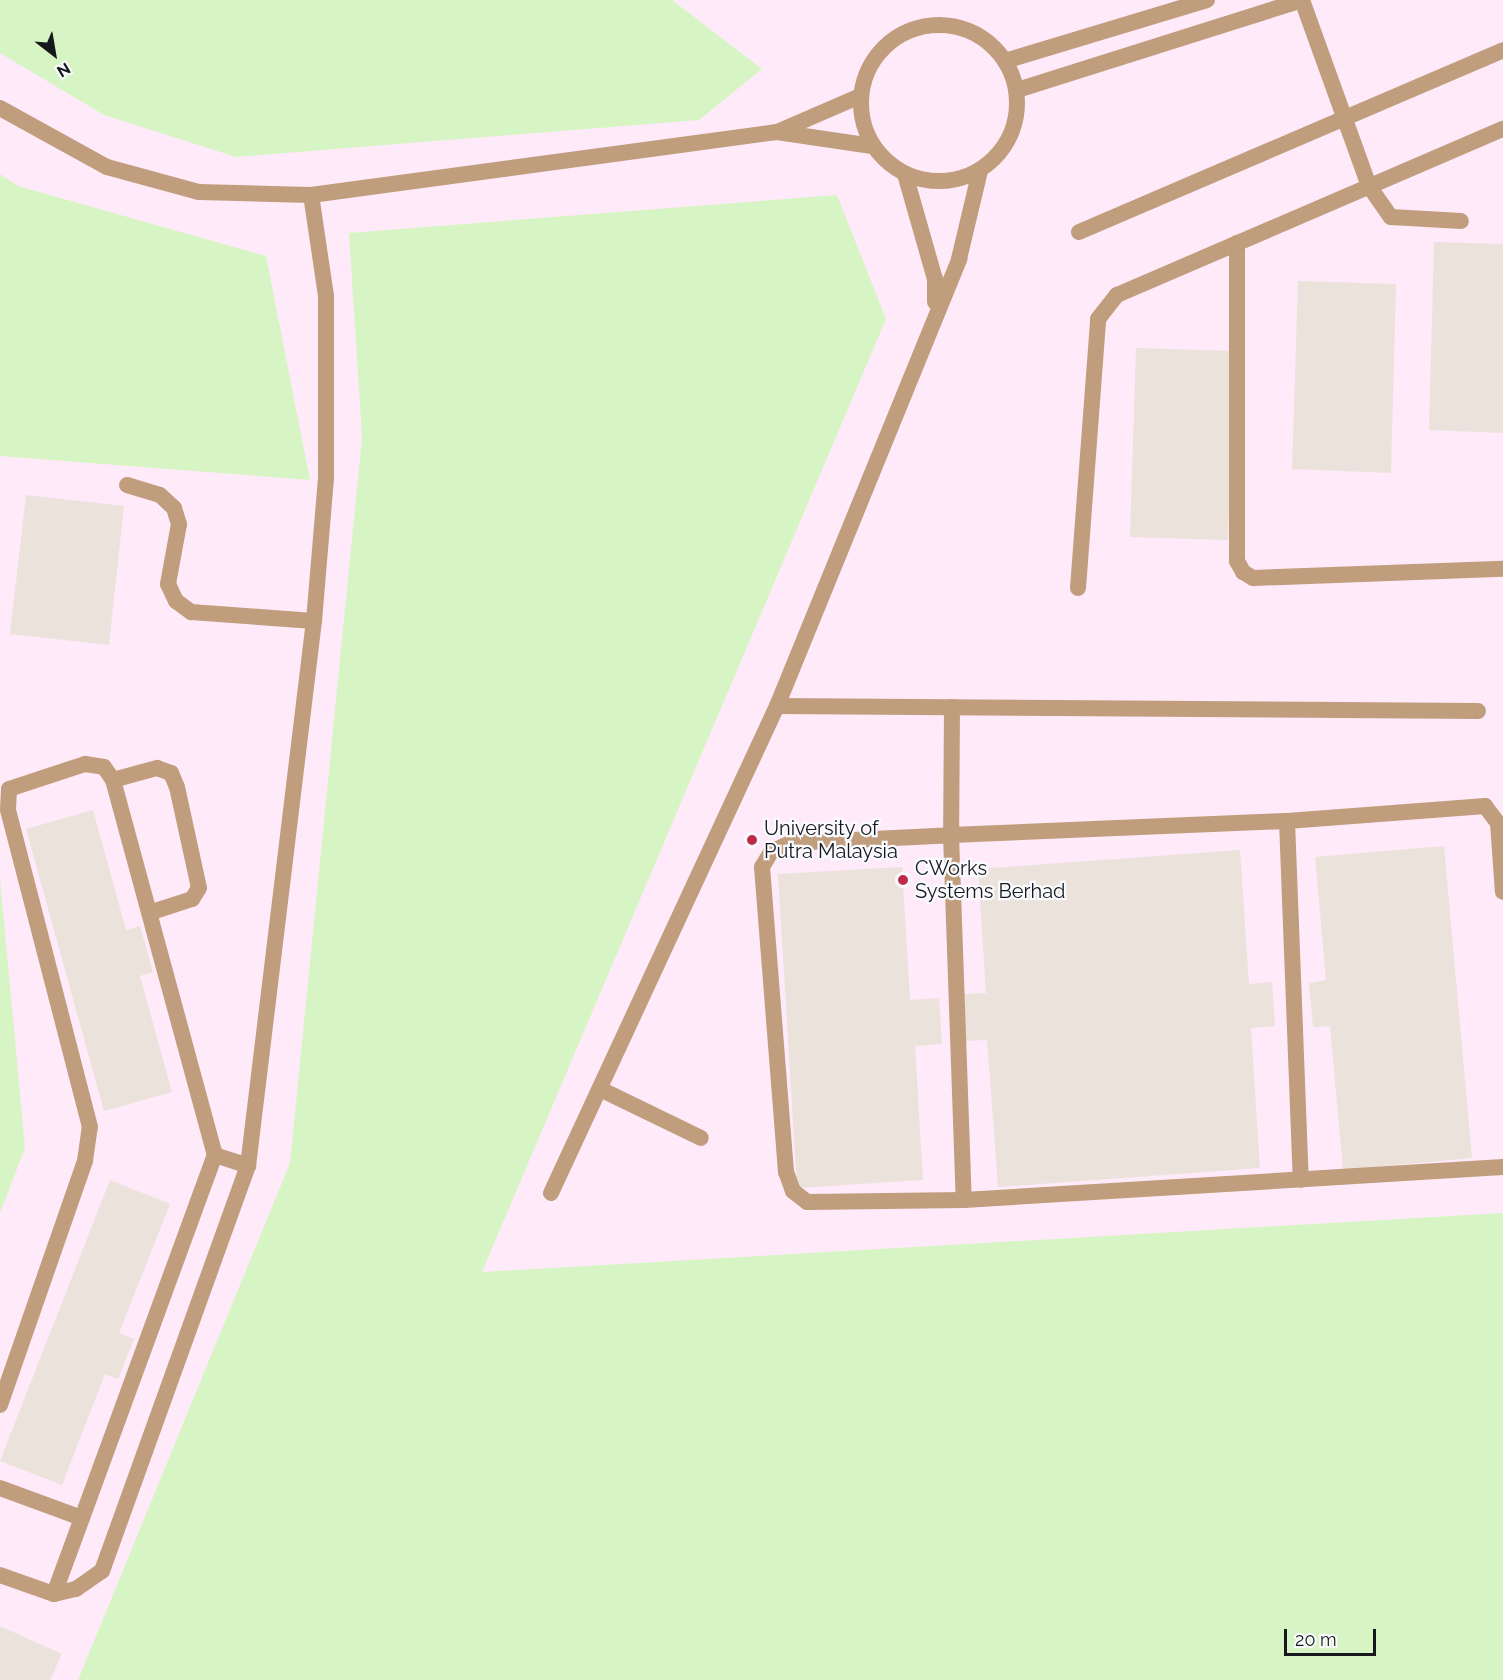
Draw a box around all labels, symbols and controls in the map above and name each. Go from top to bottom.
north arrow [24,24,84,84]
text: N [53,59,74,81]
place label: University of Putra Malaysia [764,816,898,863]
marker: University of Putra Malaysia [745,833,759,847]
place label: CWorks Systems Berhad [915,856,1066,903]
marker: CWorks Systems Berhad [896,873,910,887]
scale bar [1287,1617,1378,1655]
text: 20 m [1295,1629,1337,1650]

